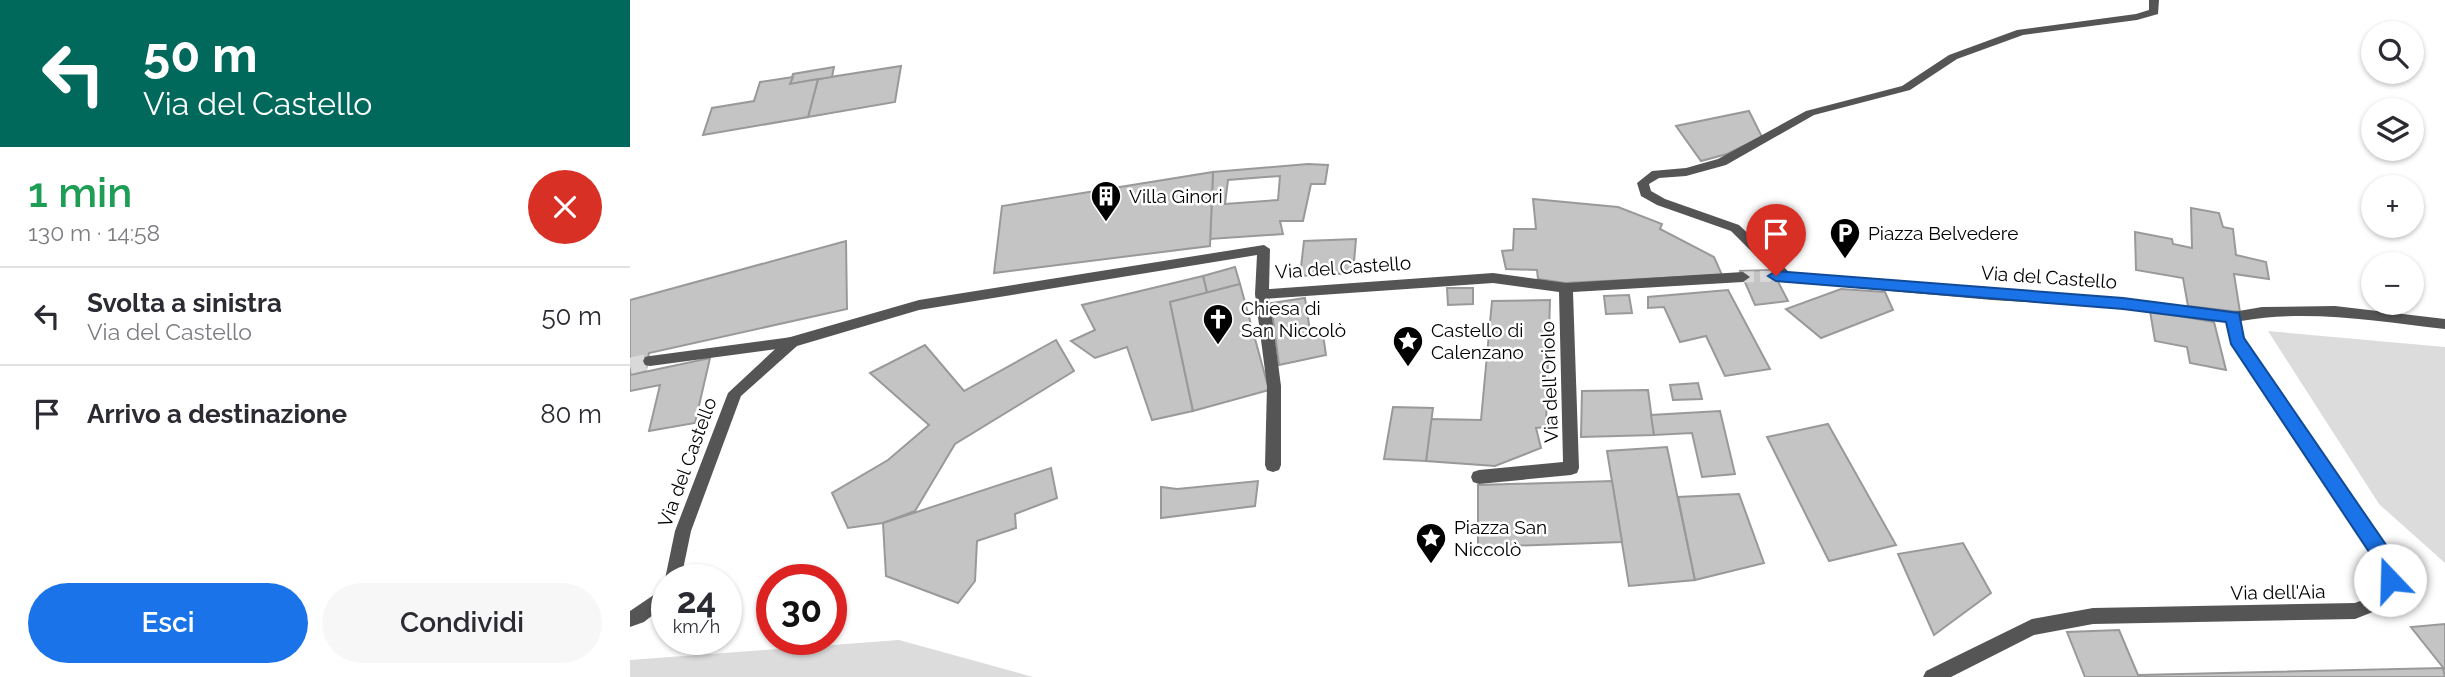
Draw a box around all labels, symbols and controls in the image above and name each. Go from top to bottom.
map controls [2361,21,2424,315]
button: search [2361,21,2424,84]
text: 50 m [143,26,258,83]
icon: left [28,28,119,119]
text: Via del Castello [143,85,372,122]
button: layers [2361,98,2424,161]
text: 1 min [28,168,132,217]
button: close [528,170,602,244]
button: + [2361,175,2424,238]
building icon: Villa Ginori [1089,179,1123,223]
place label: Villa Ginori [1129,185,1223,207]
pin [1746,204,1806,276]
icon: arrive [1757,215,1795,253]
parking icon: Piazza Belvedere [1828,216,1862,260]
text: 130 m · 14:58 [28,219,160,246]
place label: Piazza Belvedere [1868,222,2018,244]
street label: Via del Castello [1274,251,1412,283]
button: − [2361,252,2424,315]
street label: Via del Castello [1980,261,2118,293]
text: Svolta a sinistra [87,288,282,318]
icon: left [28,297,66,335]
place label: Chiesa di San Niccolò [1241,297,1346,341]
text: 50 m [541,301,602,331]
church icon: Chiesa di San Niccolò [1201,302,1235,346]
text: Via del Castello [87,318,252,345]
place label: Castello di Calenzano [1431,319,1524,363]
street label: Via dell'Oriolo [1536,321,1562,443]
place icon: Castello di Calenzano [1391,324,1425,368]
street label: Via del Castello [653,394,721,530]
icon: arrive [28,395,66,433]
text: Arrivo a destinazione [87,399,347,429]
text: 80 m [540,399,602,429]
place label: Piazza San Niccolò [1454,516,1547,560]
place icon: Piazza San Niccolò [1414,521,1448,565]
position arrow [2353,543,2427,617]
speed limit sign: 30 [756,564,847,655]
text: 24 [677,580,716,621]
street label: Via dell'Aia [2230,580,2326,604]
button: Esci [28,583,308,663]
button: Condividi [322,583,602,663]
text: km/h [673,616,720,637]

